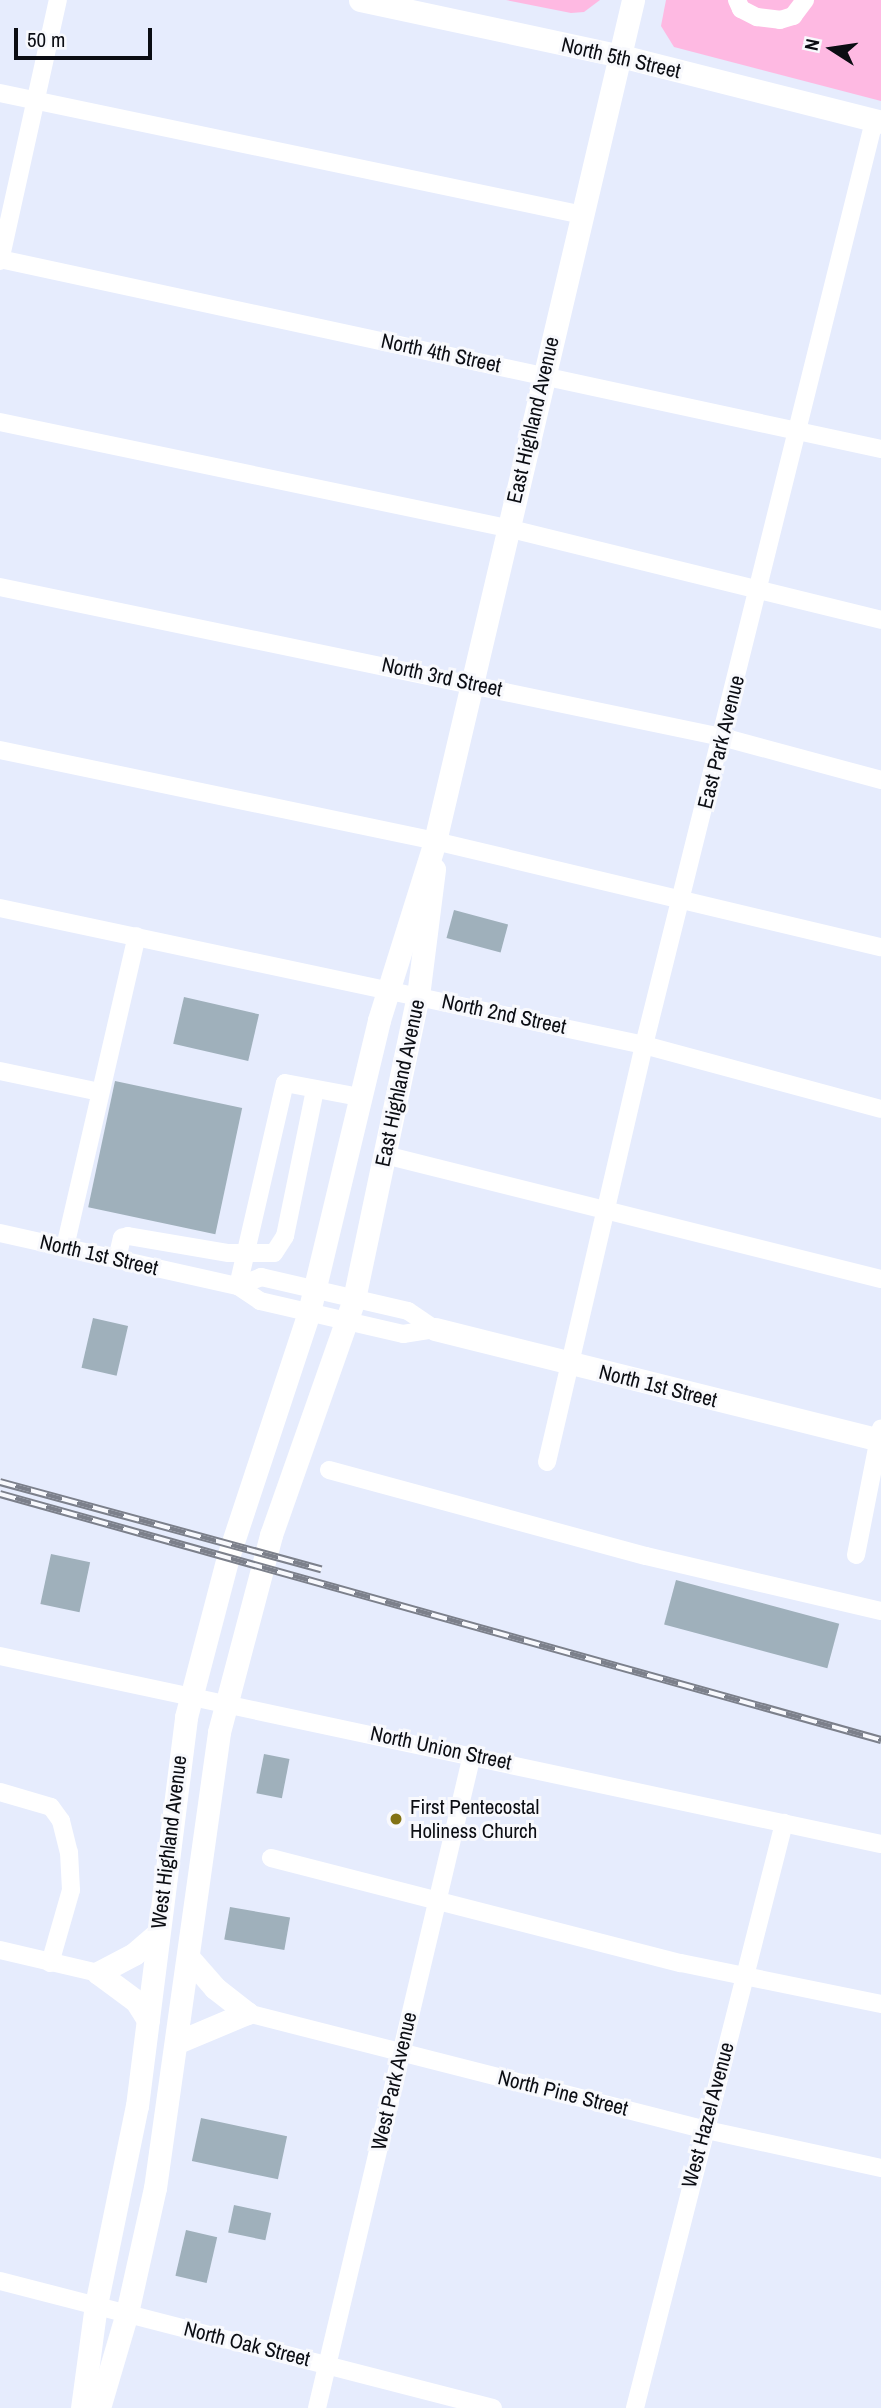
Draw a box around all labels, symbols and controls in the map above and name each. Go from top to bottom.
scale bar [18,14,156,58]
north arrow [797,14,867,84]
text: 50 m [27,25,65,54]
street label: North 5th Street [559,32,683,84]
text: N [798,36,825,53]
street label: North 4th Street [379,328,503,378]
street label: East Highland Avenue [501,334,565,506]
street label: North 3rd Street [379,652,505,702]
street label: East Park Avenue [692,672,750,812]
street label: North 2nd Street [440,989,568,1039]
street label: East Highland Avenue [370,997,430,1169]
street label: North 1st Street [37,1229,161,1281]
street label: North 1st Street [596,1359,720,1413]
street label: North Union Street [368,1721,514,1775]
street label: West Highland Avenue [146,1753,192,1931]
place label: First Pentecostal Holiness Church [410,1794,539,1844]
marker: First Pentecostal Holiness Church [388,1811,404,1827]
street label: West Park Avenue [366,2009,422,2153]
street label: West Hazel Avenue [676,2039,740,2191]
street label: North Pine Street [495,2065,631,2121]
street label: North Oak Street [181,2316,313,2372]

